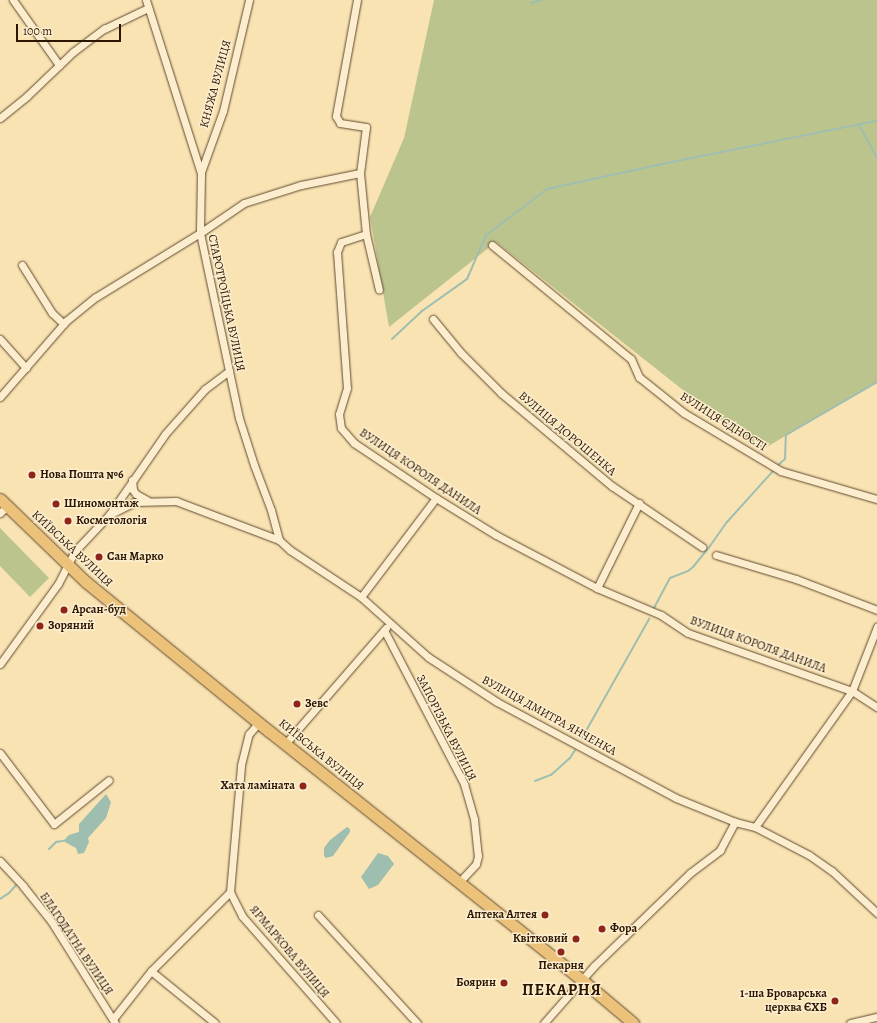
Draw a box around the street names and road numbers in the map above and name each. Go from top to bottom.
street label: КНЯЖА ВУЛИЦЯ [197,38,235,130]
street label: СТАРОТРОЇЦЬКА ВУЛИЦЯ [204,233,248,373]
street label: ВУЛИЦЯ ДОРОШЕНКА [515,389,619,479]
street label: ВУЛИЦЯ ЄДНОСТІ [677,390,769,454]
street label: ВУЛИЦЯ КОРОЛЯ ДАНИЛА [356,426,484,518]
street label: КИЇВСЬКА ВУЛИЦЯ [29,508,115,590]
street label: ВУЛИЦЯ КОРОЛЯ ДАНИЛА [688,614,828,676]
street label: ЗАПОРІЗЬКА ВУЛИЦЯ [413,672,479,784]
street label: ВУЛИЦЯ ДМИТРА ЯНЧЕНКА [479,673,619,759]
street label: КИЇВСЬКА ВУЛИЦЯ [275,716,367,794]
street label: БЛАГОДАТНА ВУЛИЦЯ [36,890,116,998]
street label: ЯРМАРКОВА ВУЛИЦЯ [246,903,332,1001]

